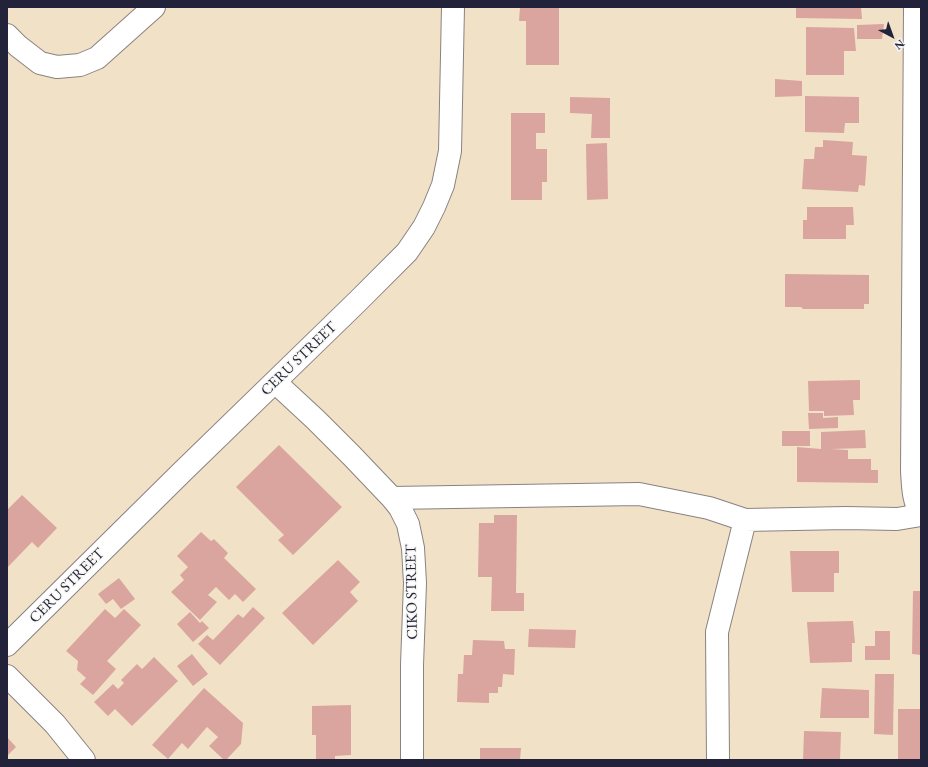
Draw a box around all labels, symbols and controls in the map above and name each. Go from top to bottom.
north arrow [872,16,912,56]
text: N [892,37,908,53]
street label: CERU STREET [257,318,341,400]
street label: CIKO STREET [402,544,422,640]
street label: CERU STREET [26,545,108,627]

